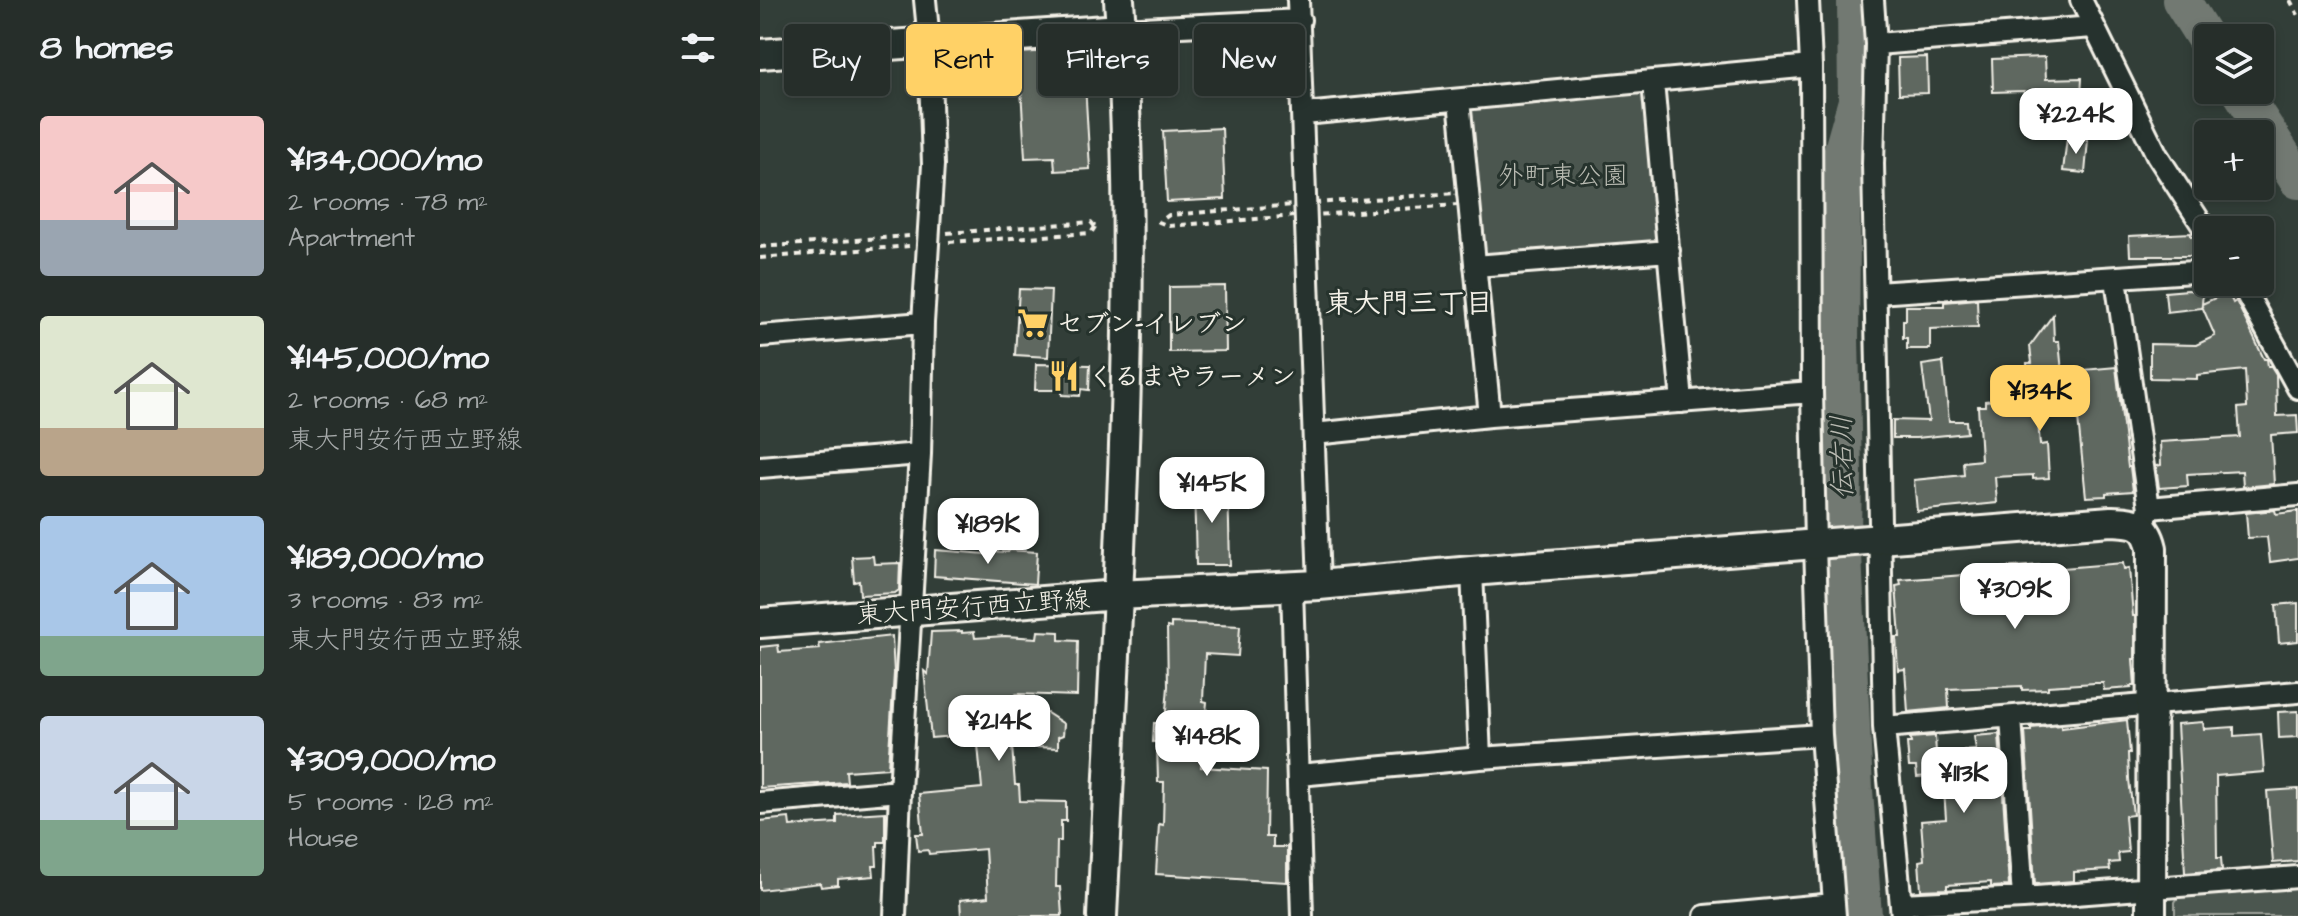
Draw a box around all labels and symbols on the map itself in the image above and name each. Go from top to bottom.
pin: ¥224K [2020,88,2132,156]
park label: 外町東公園 [1498,158,1628,194]
district label: 東大門三丁目 [1325,284,1493,323]
supermarket icon: セブン-イレブン [1016,306,1050,340]
place label: セブン-イレブン [1057,306,1247,342]
restaurant icon: くるまやラーメン [1047,359,1081,393]
place label: くるまやラーメン [1088,359,1296,395]
pin: ¥134K [1984,365,2096,433]
water label: 伝右川 [1822,415,1863,499]
pin: ¥145K [1156,457,1268,525]
pin: ¥189K [932,498,1044,566]
pin: ¥309K [1959,563,2071,631]
street label: 東大門安行西立野線 [855,581,1091,633]
pin: ¥214K [943,695,1055,763]
pin: ¥148K [1151,710,1263,778]
pin: ¥113K [1908,747,2020,815]

